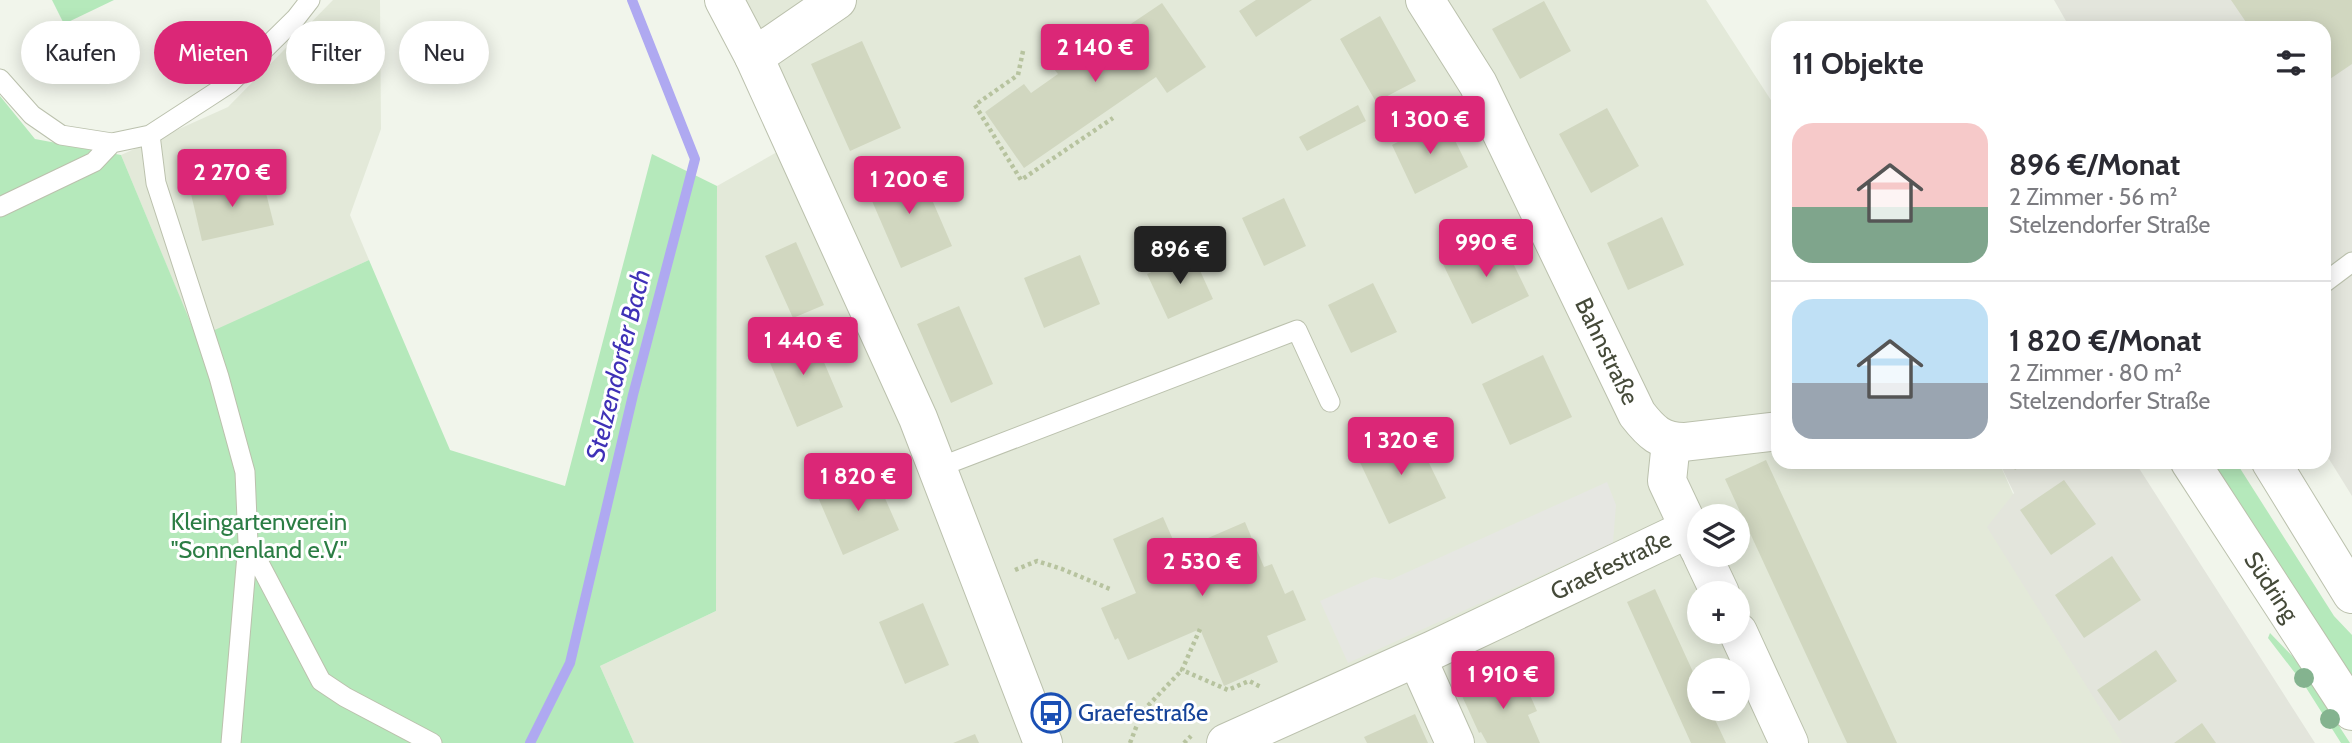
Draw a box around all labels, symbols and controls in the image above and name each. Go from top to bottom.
chip: Kaufen [21,21,140,84]
chip: Mieten [154,21,272,84]
chip: Filter [286,21,385,84]
chip: Neu [399,21,489,84]
pin: 2 140 € [1030,24,1160,84]
text: 2 140 € [1057,33,1133,61]
icon: filters [2272,44,2310,82]
text: 11 Objekte [1792,45,1924,82]
pin: 1 300 € [1365,96,1495,156]
text: 1 300 € [1391,105,1469,133]
text: 896 €/Monat [2009,146,2180,183]
pin: 2 270 € [167,150,297,209]
icon: home [1848,151,1932,235]
pin: 1 200 € [844,156,974,216]
text: 2 270 € [193,158,271,186]
text: 1 200 € [870,165,948,193]
text: 2 Zimmer · 56 m² [2009,183,2177,211]
text: Stelzendorfer Straße [2009,211,2210,239]
pin: 990 € [1437,219,1535,279]
pin: 896 € [1131,226,1229,286]
text: 990 € [1455,228,1517,256]
text: 896 € [1150,235,1210,263]
water label: Stelzendorfer Bach [579,266,657,464]
street label: Bahnstraße [1569,293,1645,409]
pin: 1 440 € [738,318,868,377]
text: 1 820 €/Monat [2009,322,2201,359]
text: 1 440 € [764,326,842,354]
icon: home [1848,327,1932,411]
text: 2 Zimmer · 80 m² [2009,359,2182,387]
text: Stelzendorfer Straße [2009,387,2210,415]
pin: 1 320 € [1336,418,1466,477]
text: 1 320 € [1364,426,1438,454]
pin: 1 820 € [793,454,923,513]
text: 1 820 € [820,462,896,490]
map controls [1687,504,1750,721]
button: layers [1687,504,1750,567]
park label: Kleingartenverein "Sonnenland e.V." [171,507,347,564]
street label: Graefestraße [1546,524,1676,606]
pin: 2 530 € [1137,538,1267,598]
street label: Südring [2238,546,2306,628]
text: 2 530 € [1163,547,1241,575]
button: + [1687,581,1750,644]
pin: 1 910 € [1438,652,1568,711]
button: − [1687,658,1750,721]
text: 1 910 € [1467,660,1539,688]
bus stop icon: Graefestraße [1030,692,1072,734]
place label: Graefestraße [1078,698,1208,727]

